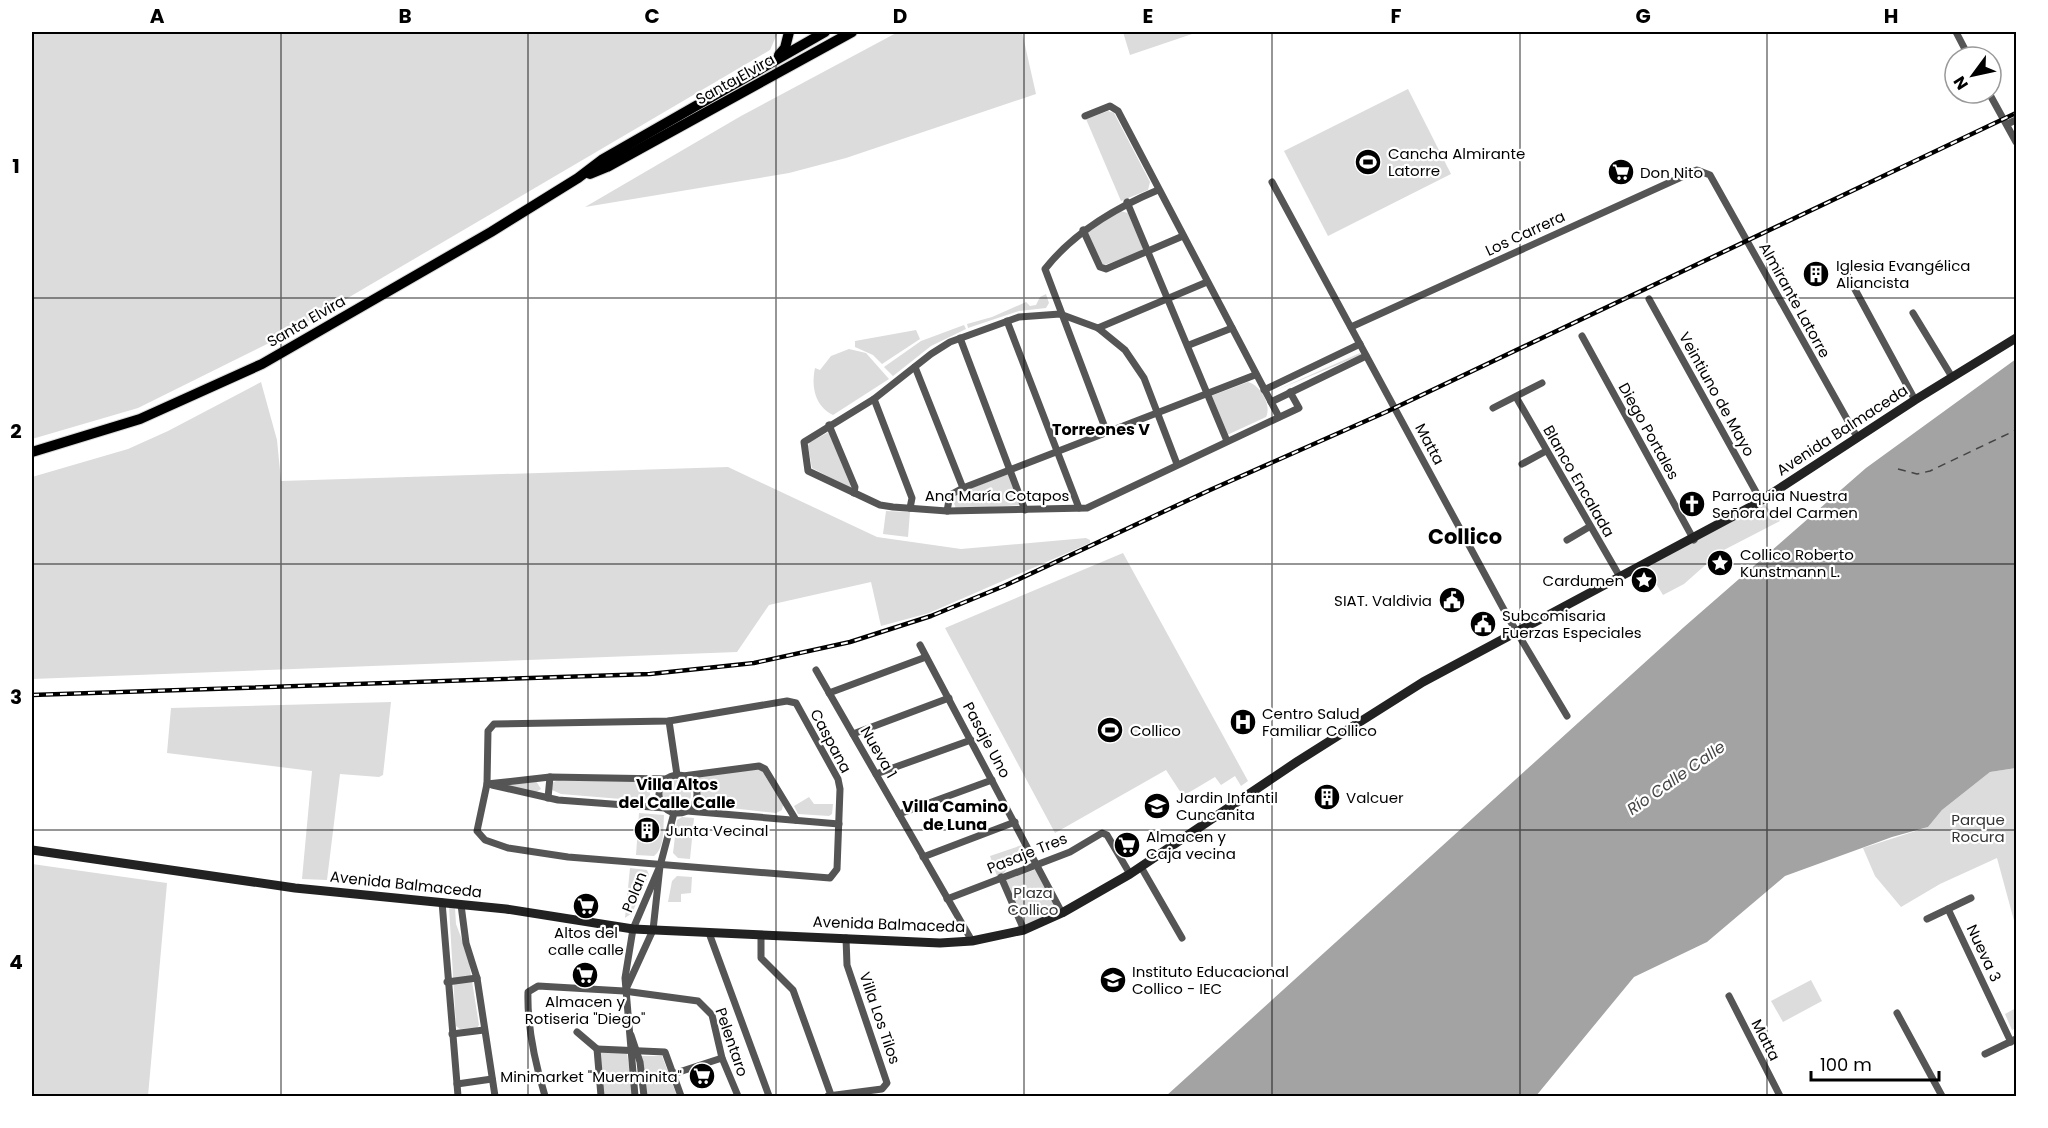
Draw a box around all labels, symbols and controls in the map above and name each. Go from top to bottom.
text: A [150,2,165,30]
text: B [398,2,412,30]
text: C [644,2,660,30]
text: D [893,2,907,30]
text: E [1143,2,1153,30]
text: F [1391,2,1402,30]
text: G [1635,2,1651,30]
text: H [1884,2,1898,30]
north arrow [1943,45,2003,105]
street label: Santa Elvira [692,49,778,109]
text: N [1948,72,1974,94]
place label: Cancha Almirante Latorre [1388,143,1525,181]
sports icon: Cancha Almirante Latorre [1353,147,1383,177]
text: 1 [12,152,20,180]
supermarket icon: Don Nito [1606,157,1636,187]
place label: Don Nito [1640,162,1703,183]
street label: Los Carrera [1482,205,1568,261]
street label: Almirante Latorre [1754,238,1836,362]
place label: Iglesia Evangélica Aliancista [1836,255,1970,293]
building icon: Iglesia Evangélica Aliancista [1801,259,1831,289]
street label: Santa Elvira [263,290,349,352]
street label: Veintiuno de Mayo [1674,328,1760,460]
street label: Diego Portales [1614,379,1684,483]
street label: Avenida Balmaceda [1772,380,1912,480]
text: 2 [10,417,22,445]
district label: Torreones V [1052,418,1150,441]
street label: Matta [1410,420,1450,468]
street label: Blanco Encalada [1538,421,1620,541]
street label: Ana María Cotapos [925,485,1070,506]
place label: Parroquia Nuestra Señora del Carmen [1712,485,1858,523]
church icon: Parroquia Nuestra Señora del Carmen [1677,489,1707,519]
district label: Collico [1428,522,1502,551]
place label: Collico Roberto Kunstmann L. [1740,544,1854,582]
place icon: Collico Roberto Kunstmann L. [1705,548,1735,578]
place icon: Cardumen [1629,565,1659,595]
place label: Cardumen [1543,570,1624,591]
public building icon: SIAT. Valdivia [1437,585,1467,615]
place label: SIAT. Valdivia [1334,590,1432,611]
place label: Subcomisaria Fuerzas Especiales [1502,605,1642,643]
public building icon: Subcomisaria Fuerzas Especiales [1468,609,1498,639]
text: 3 [10,683,22,711]
street label: Pasaje Uno [958,698,1016,782]
place label: Centro Salud Familiar Collico [1262,703,1377,741]
street label: Caspana [805,705,857,777]
hospital icon: Centro Salud Familiar Collico [1228,707,1258,737]
sports icon: Collico [1095,715,1125,745]
place label: Collico [1130,720,1181,741]
street label: Nueva 1 [856,722,902,782]
water label: Río Calle Calle [1622,735,1730,821]
district label: Villa Altos del Calle Calle [619,773,736,814]
building icon: Valcuer [1312,782,1342,812]
place label: Jardin Infantil Cuncanita [1176,787,1278,825]
place label: Valcuer [1346,787,1404,808]
school or university icon: Jardin Infantil Cuncanita [1142,791,1172,821]
district label: Villa Camino de Luna [902,795,1008,836]
park label: Parque Rocura [1951,809,2005,847]
building icon: Junta Vecinal [632,815,662,845]
place label: Junta Vecinal [666,820,768,841]
place label: Almacen y Caja vecina [1146,826,1236,864]
street label: Pasaje Tres [984,827,1070,879]
supermarket icon: Almacen y Caja vecina [1112,830,1142,860]
street label: Avenida Balmaceda [329,866,483,902]
street label: Polan [616,869,652,915]
park label: Plaza Collico [1008,882,1058,920]
supermarket icon: Altos del calle calle [571,891,601,921]
street label: Avenida Balmaceda [812,911,966,937]
street label: Nueva 3 [1962,921,2006,985]
place label: Altos del calle calle [548,922,624,960]
text: 4 [9,948,23,976]
supermarket icon: Almacen y Rotiseria "Diego" [570,960,600,990]
place label: Instituto Educacional Collico - IEC [1132,961,1289,999]
school or university icon: Instituto Educacional Collico - IEC [1098,965,1128,995]
street label: Villa Los Tilos [854,969,906,1067]
place label: Almacen y Rotiseria "Diego" [525,991,645,1029]
street label: Pelentaro [710,1005,754,1079]
street label: Matta [1747,1016,1785,1064]
scale bar [1811,1044,1938,1082]
text: 100 m [1820,1052,1872,1077]
supermarket icon: Minimarket "Muerminita" [687,1061,717,1091]
place label: Minimarket "Muerminita" [500,1066,682,1087]

